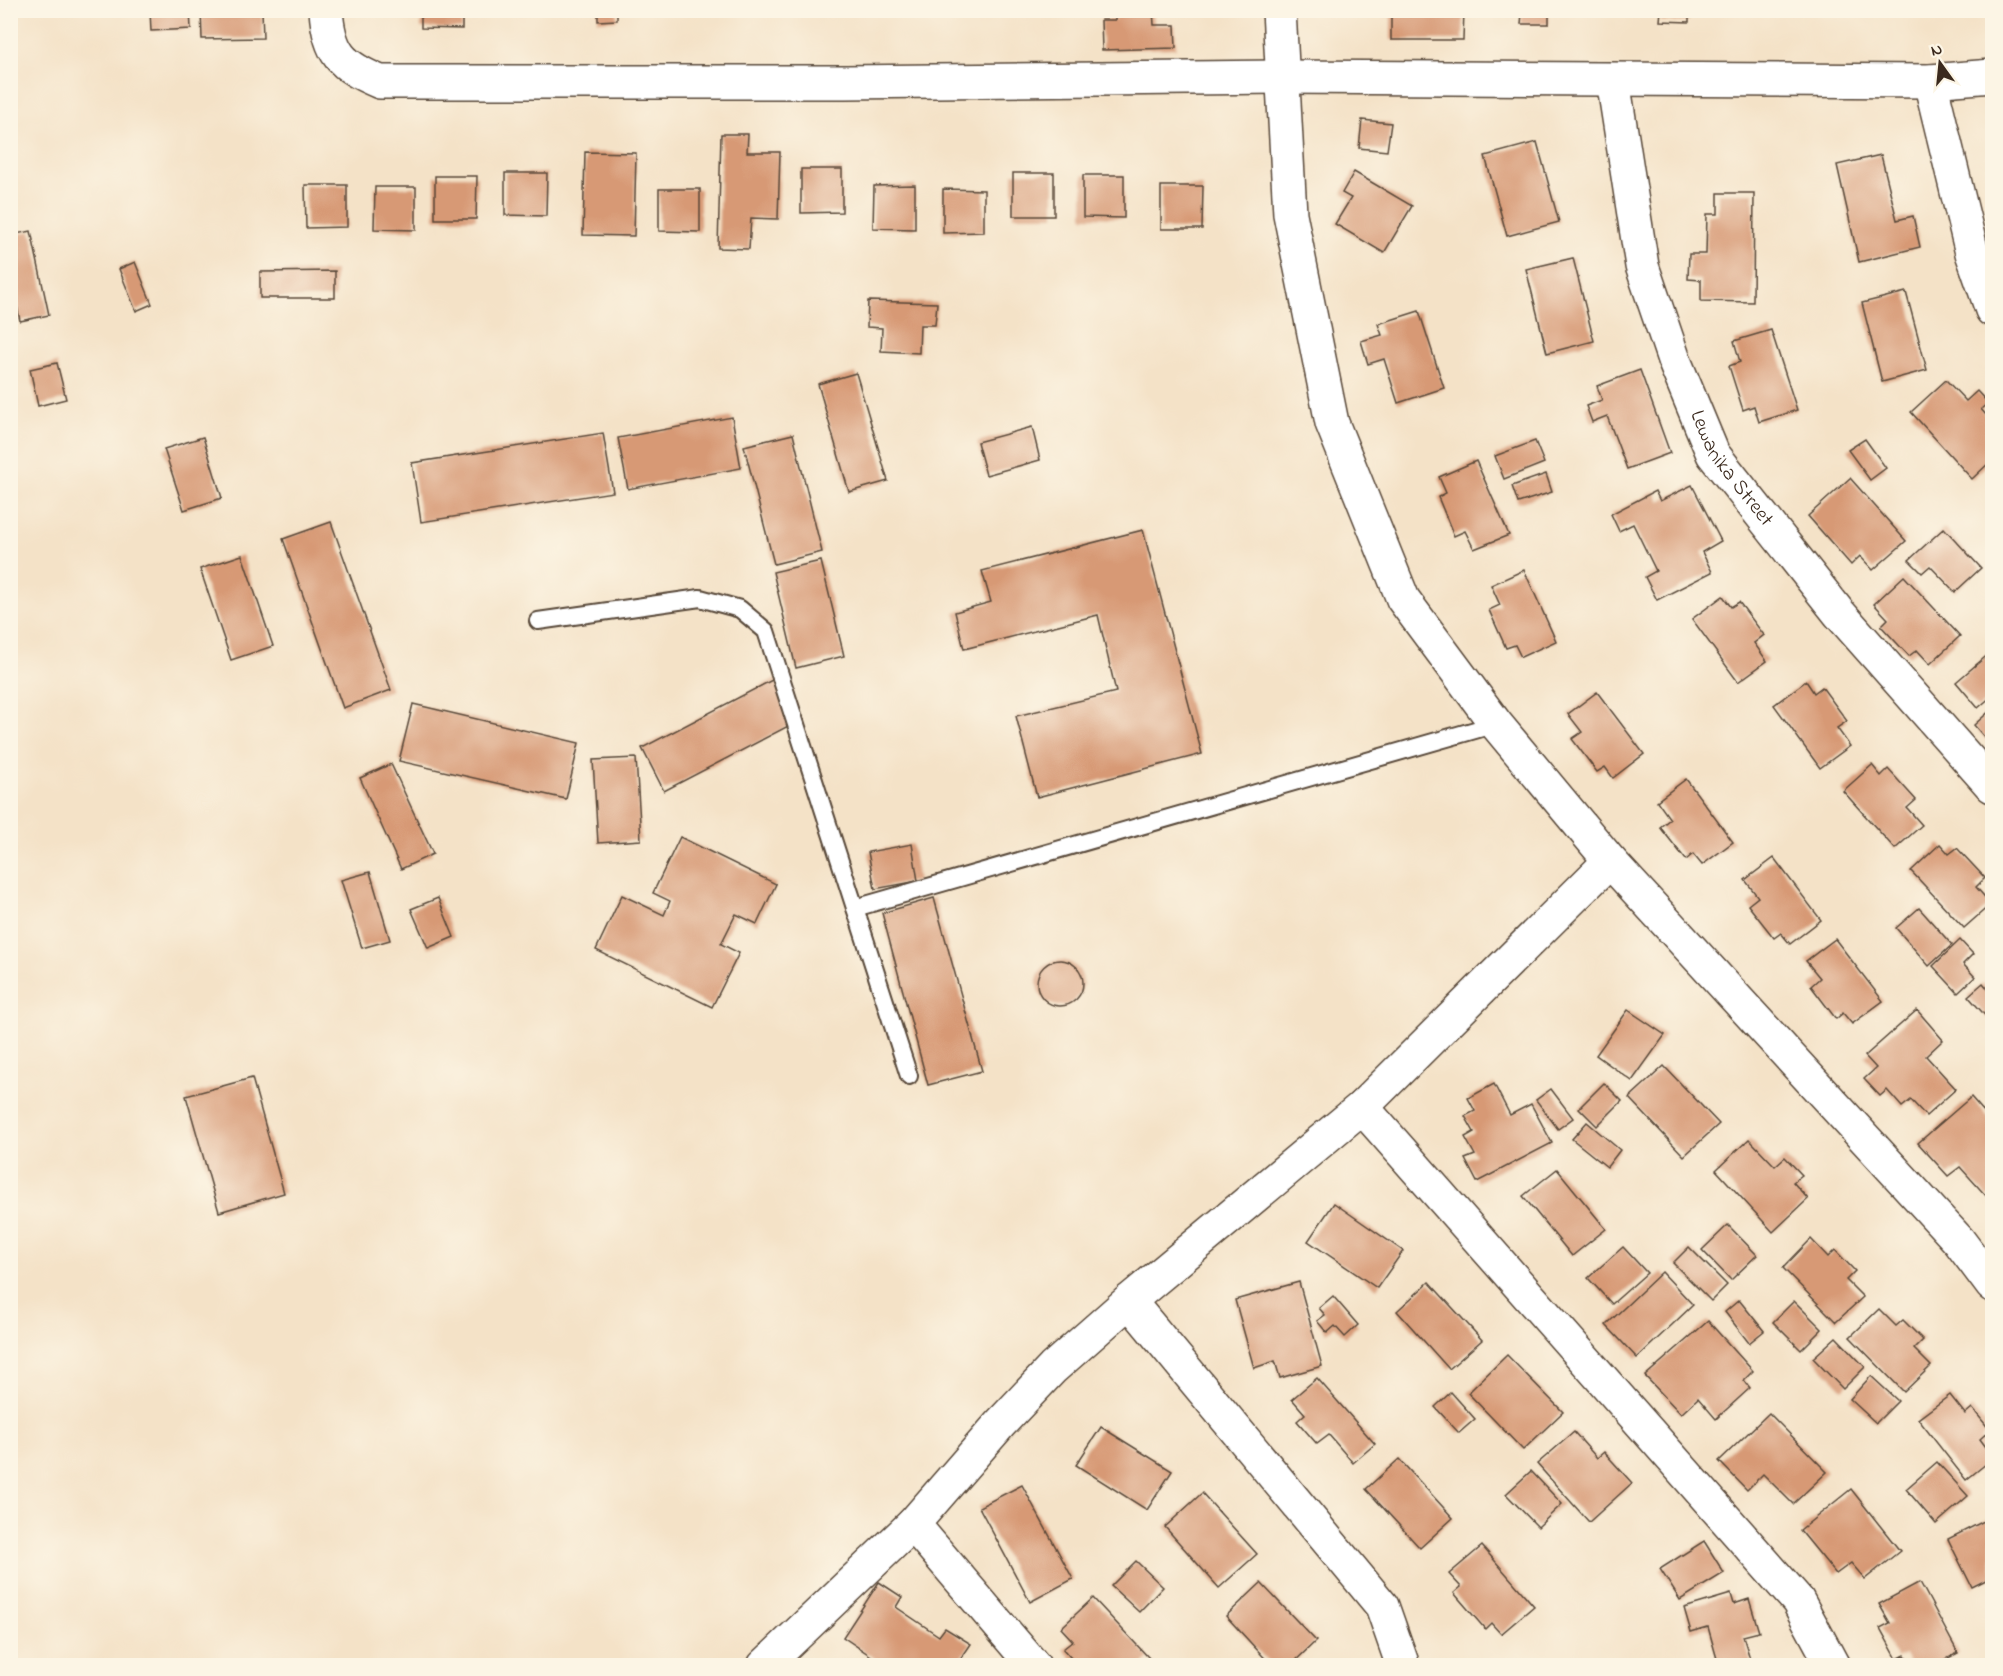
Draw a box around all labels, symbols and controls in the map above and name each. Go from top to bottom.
north arrow [1910,33,1970,93]
text: N [1928,37,1945,63]
street label: Lewanika Street [1682,406,1780,533]

